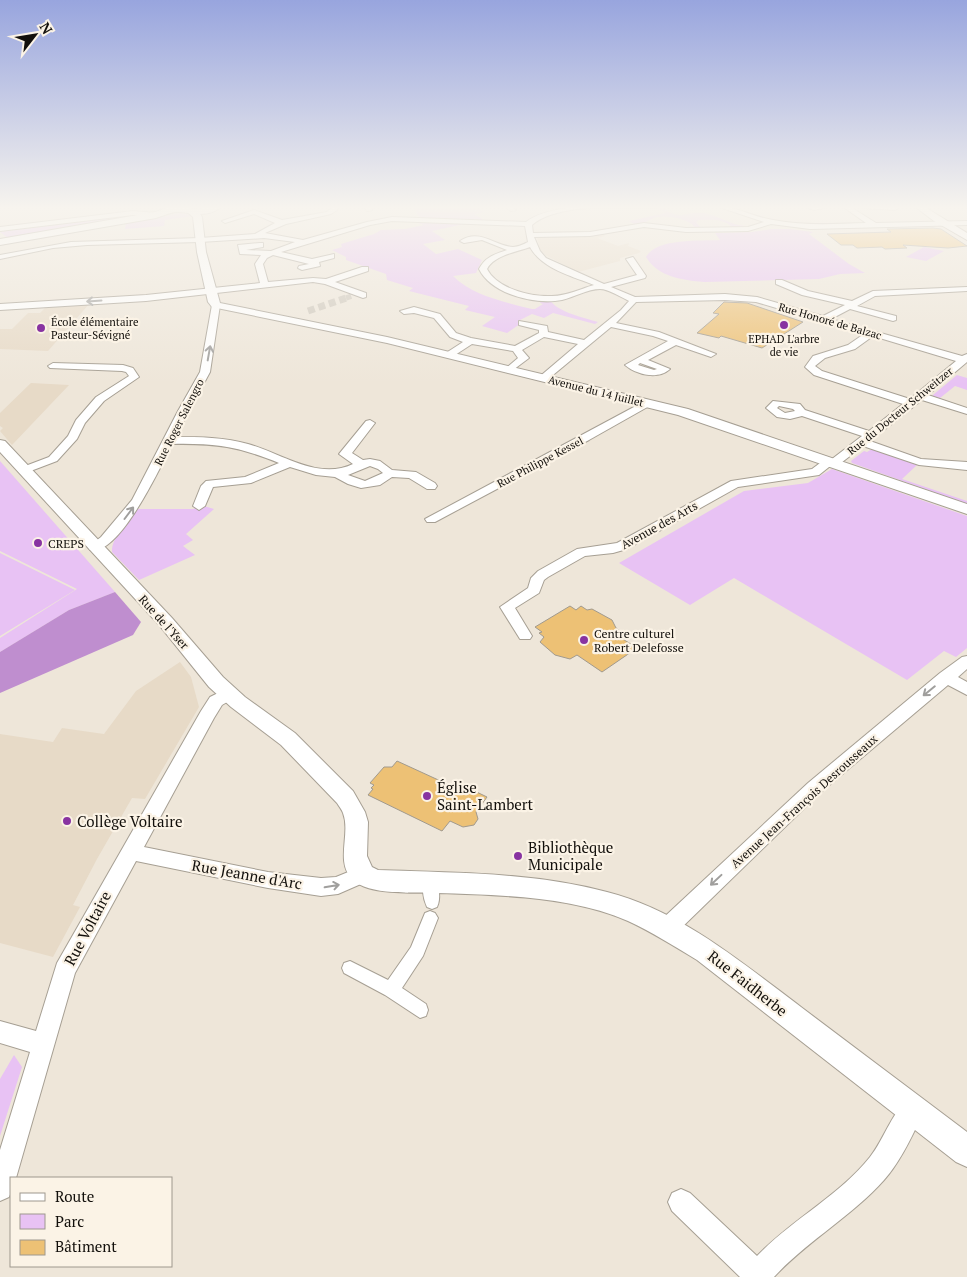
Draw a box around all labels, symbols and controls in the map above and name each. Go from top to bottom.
north arrow [10,10,60,60]
text: N [36,19,58,38]
one-way arrow [86,297,102,306]
street label: Rue Honoré de Balzac [777,300,883,342]
place label: École élémentaire Pasteur-Sévigné [51,315,139,342]
marker: EPHAD L'arbre de vie [778,319,790,331]
marker: École élémentaire Pasteur-Sévigné [35,322,47,334]
place label: EPHAD L'arbre de vie [748,332,820,359]
one-way arrow [204,345,214,361]
street label: Rue du Docteur Schweitzer [844,364,956,458]
street label: Avenue du 14 Juillet [547,372,645,410]
street label: Rue Roger Salengro [151,376,207,468]
street label: Rue Philippe Kessel [494,433,586,491]
street label: Avenue des Arts [618,498,700,552]
one-way arrow [124,506,134,520]
place label: CREPS [48,536,84,551]
marker: CREPS [32,537,44,549]
street label: Rue de l'Yser [136,592,193,653]
place label: Centre culturel Robert Delefosse [594,626,684,655]
marker: Centre culturel Robert Delefosse [578,634,590,646]
one-way arrow [923,686,936,697]
street label: Avenue Jean-François Desrousseaux [728,731,881,871]
place label: Église Saint-Lambert [437,777,534,814]
marker: Église Saint-Lambert [421,790,433,802]
place label: Collège Voltaire [77,811,182,831]
marker: Collège Voltaire [61,815,73,827]
place label: Bibliothèque Municipale [528,837,613,874]
marker: Bibliothèque Municipale [512,850,524,862]
street label: Rue Jeanne d'Arc [190,854,304,894]
one-way arrow [709,874,722,886]
one-way arrow [324,880,340,890]
street label: Rue Voltaire [59,887,115,969]
street label: Rue Faidherbe [704,946,792,1020]
legend [10,1177,172,1267]
text: Route [55,1186,94,1206]
text: Parc [55,1211,84,1231]
text: Bâtiment [55,1236,117,1256]

